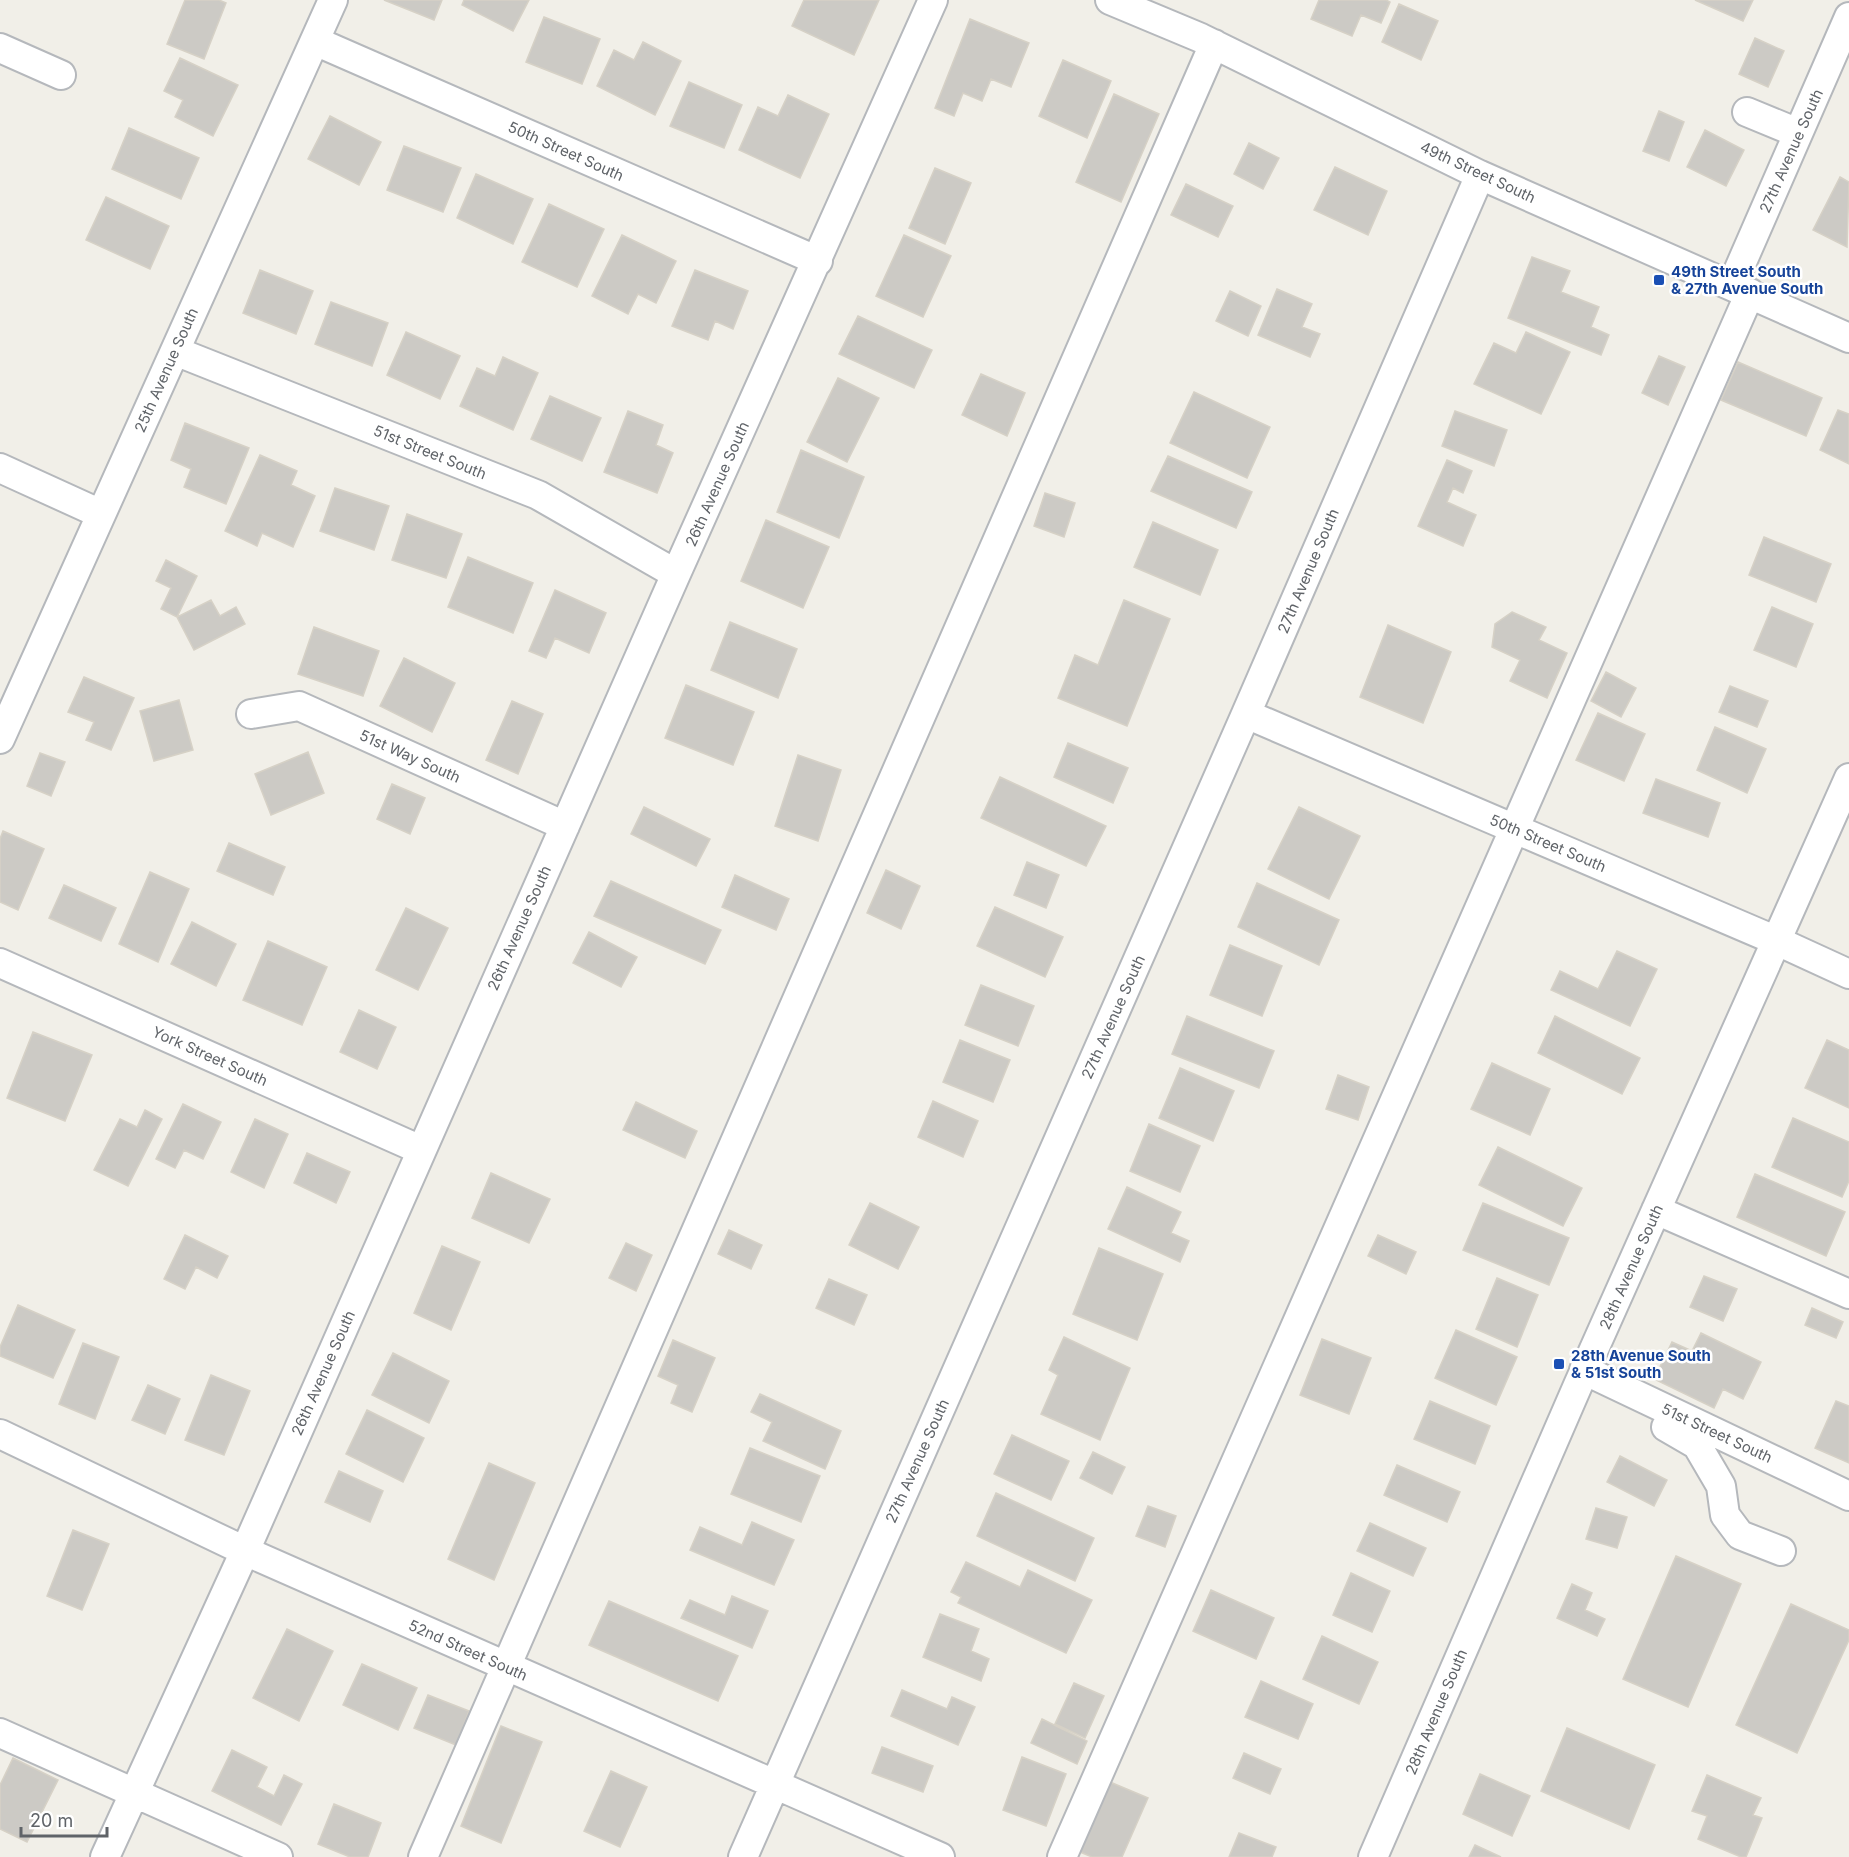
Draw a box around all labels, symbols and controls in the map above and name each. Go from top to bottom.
street label: 27th Avenue South [1755,86,1827,216]
street label: 50th Street South [505,117,627,185]
street label: 49th Street South [1417,137,1539,207]
place label: 49th Street South & 27th Avenue South [1671,262,1823,298]
marker: 49th Street South & 27th Avenue South [1652,273,1666,287]
street label: 25th Avenue South [130,305,202,435]
street label: 26th Avenue South [681,419,753,549]
street label: 51st Street South [371,421,489,483]
street label: 27th Avenue South [1273,506,1343,636]
street label: 51st Way South [357,725,463,787]
street label: 50th Street South [1487,810,1609,876]
street label: 26th Avenue South [483,863,555,993]
street label: 27th Avenue South [1077,952,1149,1082]
street label: York Street South [149,1022,271,1090]
street label: 28th Avenue South [1595,1202,1667,1332]
street label: 26th Avenue South [287,1308,359,1438]
place label: 28th Avenue South & 51st South [1571,1346,1711,1382]
marker: 28th Avenue South & 51st South [1552,1357,1566,1371]
street label: 27th Avenue South [881,1396,953,1526]
street label: 51st Street South [1659,1399,1775,1467]
street label: 52nd Street South [406,1615,530,1685]
street label: 28th Avenue South [1401,1646,1471,1778]
scale bar [21,1800,106,1838]
text: 20 m [30,1810,73,1831]

